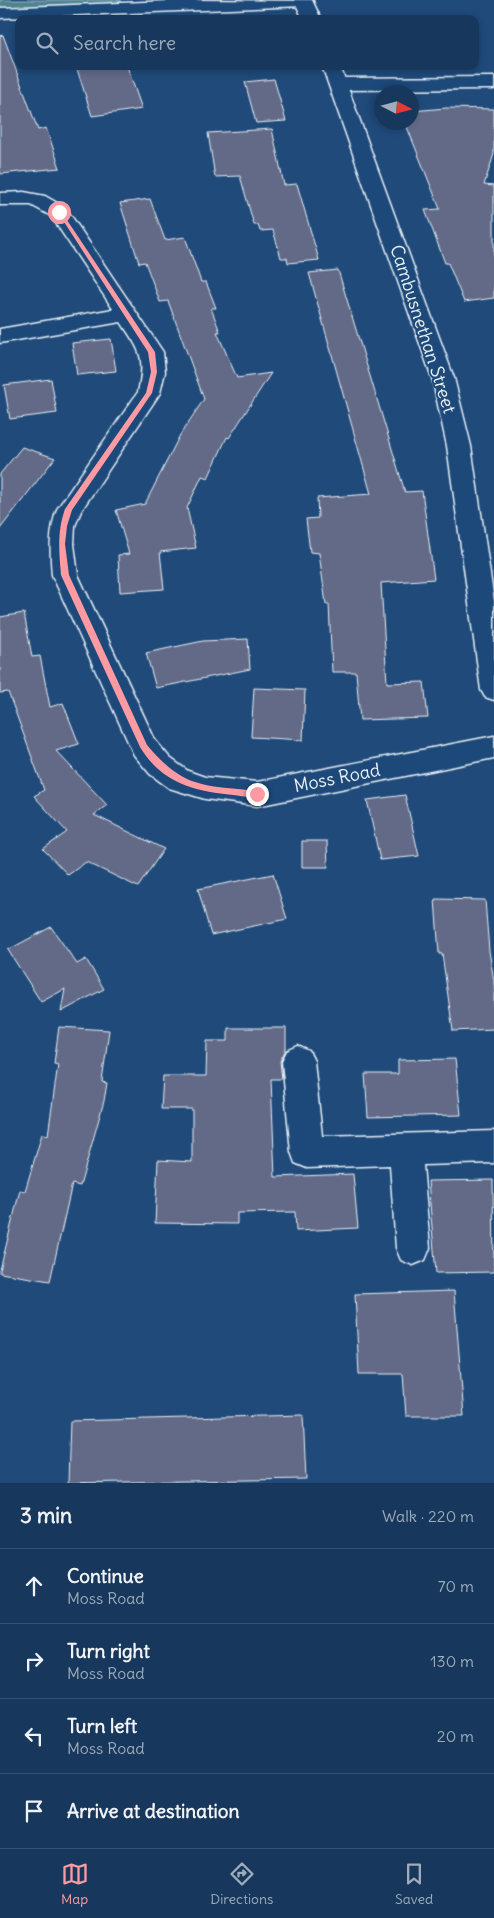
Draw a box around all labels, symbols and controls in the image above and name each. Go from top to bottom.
search box [15,15,479,70]
icon: search [33,29,61,57]
text: Search here [73,31,176,55]
north arrow [374,85,419,130]
route start [48,201,71,224]
street label: Cambusnethan Street [385,242,462,416]
street label: Moss Road [292,758,382,797]
route end [246,783,269,806]
text: 3 min [20,1502,72,1529]
text: Walk · 220 m [382,1506,474,1526]
text: Continue [67,1564,144,1588]
icon: ahead [20,1572,48,1600]
text: 70 m [438,1576,474,1596]
text: Moss Road [67,1588,145,1608]
text: Turn right [67,1639,150,1663]
icon: right [20,1647,48,1675]
text: 130 m [430,1651,474,1671]
text: Moss Road [67,1663,145,1683]
text: Turn left [67,1714,137,1738]
icon: left [20,1722,48,1750]
text: 20 m [437,1726,474,1746]
text: Moss Road [67,1738,145,1758]
icon: arrive [20,1797,48,1825]
text: Arrive at destination [67,1799,240,1823]
tab: Map [61,1860,89,1908]
tab: Directions [210,1860,273,1908]
tab: Saved [395,1860,433,1908]

